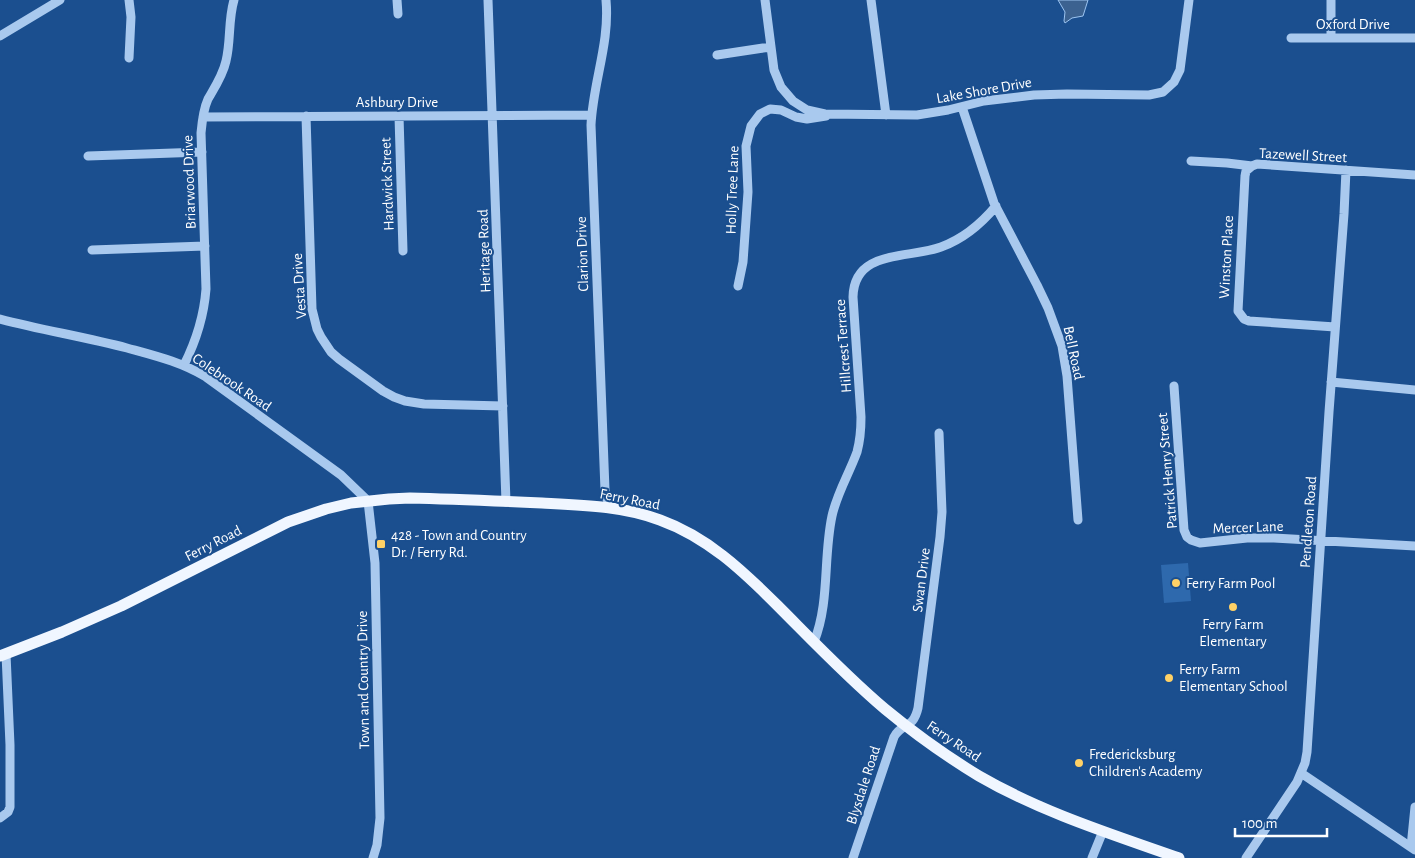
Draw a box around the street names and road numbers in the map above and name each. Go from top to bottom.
street label: Oxford Drive [1316,17,1390,32]
street label: Lake Shore Drive [935,75,1033,106]
street label: Ashbury Drive [356,95,438,110]
street label: Briarwood Drive [180,135,199,229]
street label: Hardwick Street [378,137,397,231]
street label: Holly Tree Lane [723,145,742,235]
street label: Tazewell Street [1259,146,1348,165]
street label: Heritage Road [476,209,493,293]
street label: Winston Place [1217,215,1236,299]
street label: Clarion Drive [574,216,591,292]
street label: Vesta Drive [290,253,309,319]
street label: Hillcrest Terrace [833,299,854,393]
street label: Bell Road [1061,325,1087,382]
street label: Colebrook Road [189,351,274,414]
street label: Patrick Henry Street [1155,412,1180,530]
street label: Pendleton Road [1298,475,1319,568]
street label: Ferry Road [598,486,662,513]
street label: Mercer Lane [1212,519,1284,536]
street label: Ferry Road [182,523,244,564]
street label: Swan Drive [910,547,933,613]
street label: Town and Country Drive [355,610,372,749]
street label: Ferry Road [924,718,984,765]
street label: Blysdale Road [844,744,883,826]

